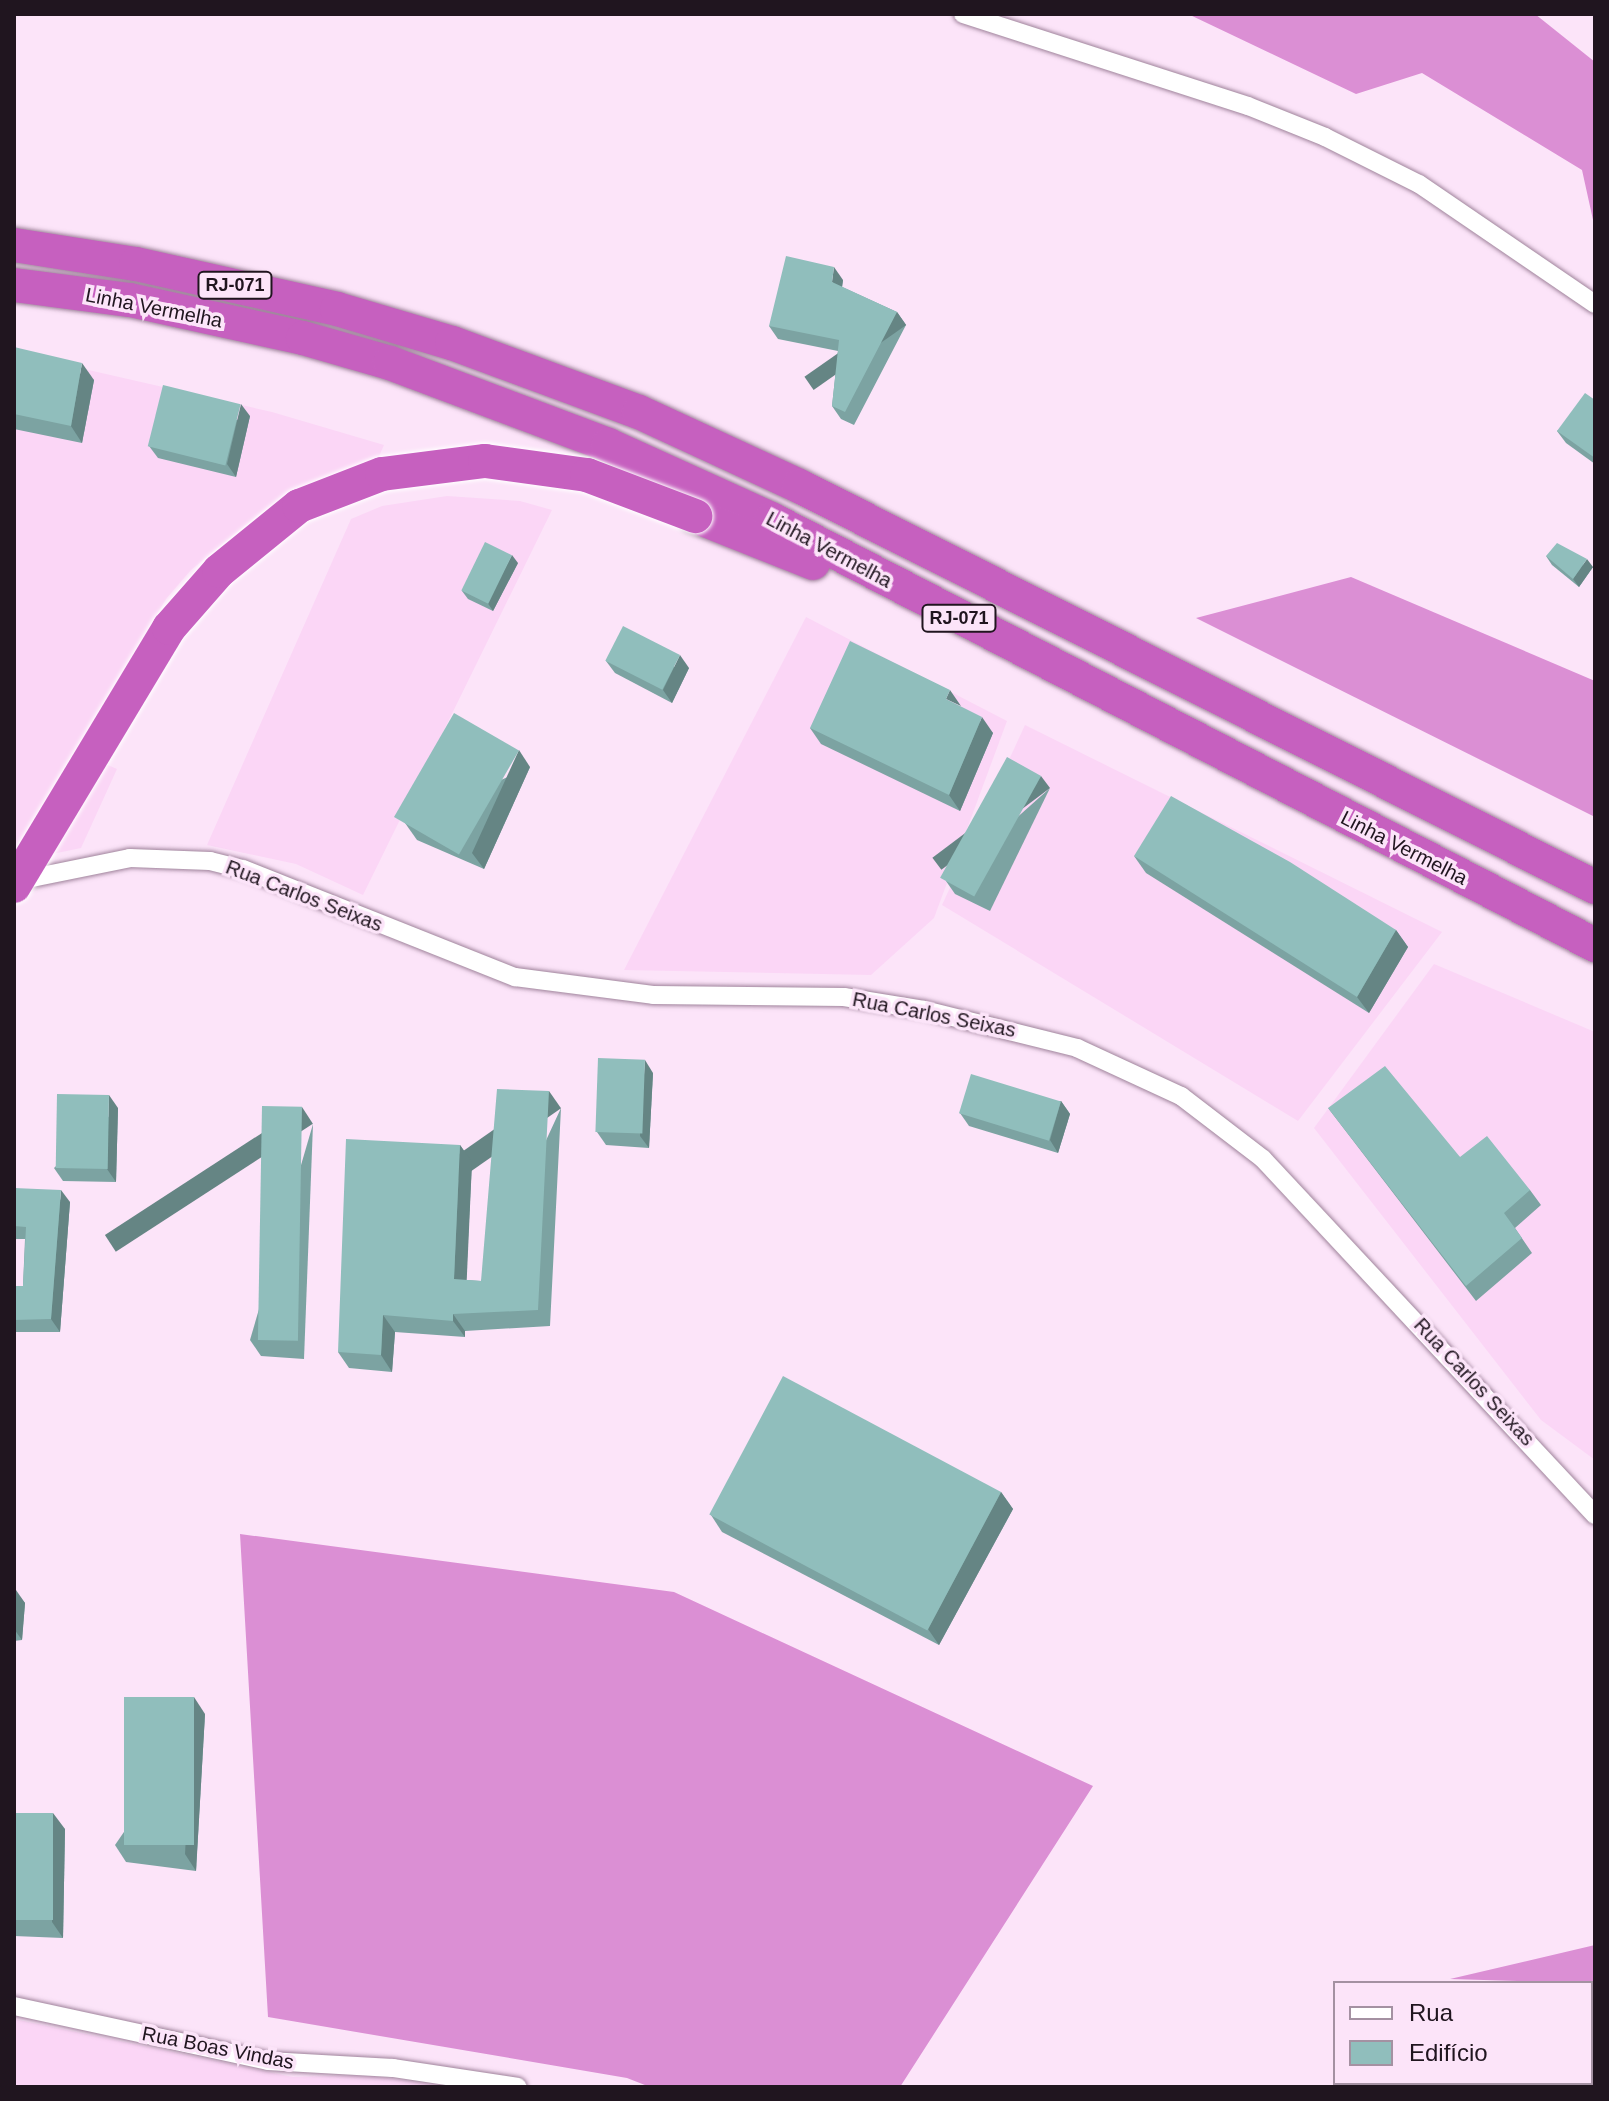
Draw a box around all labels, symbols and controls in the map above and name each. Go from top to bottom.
road number: RJ-071 [197,271,273,299]
street label: Linha Vermelha [83,283,225,333]
street label: Linha Vermelha [762,507,896,593]
road number: RJ-071 [921,604,997,632]
street label: Linha Vermelha [1337,806,1471,890]
street label: Rua Carlos Seixas [222,855,386,937]
street label: Rua Carlos Seixas [850,987,1018,1043]
street label: Rua Carlos Seixas [1409,1313,1539,1451]
legend [1333,1981,1593,2085]
text: Rua [1409,1999,1453,2026]
street label: Rua Boas Vindas [140,2022,296,2074]
text: Edifício [1409,2039,1488,2066]

